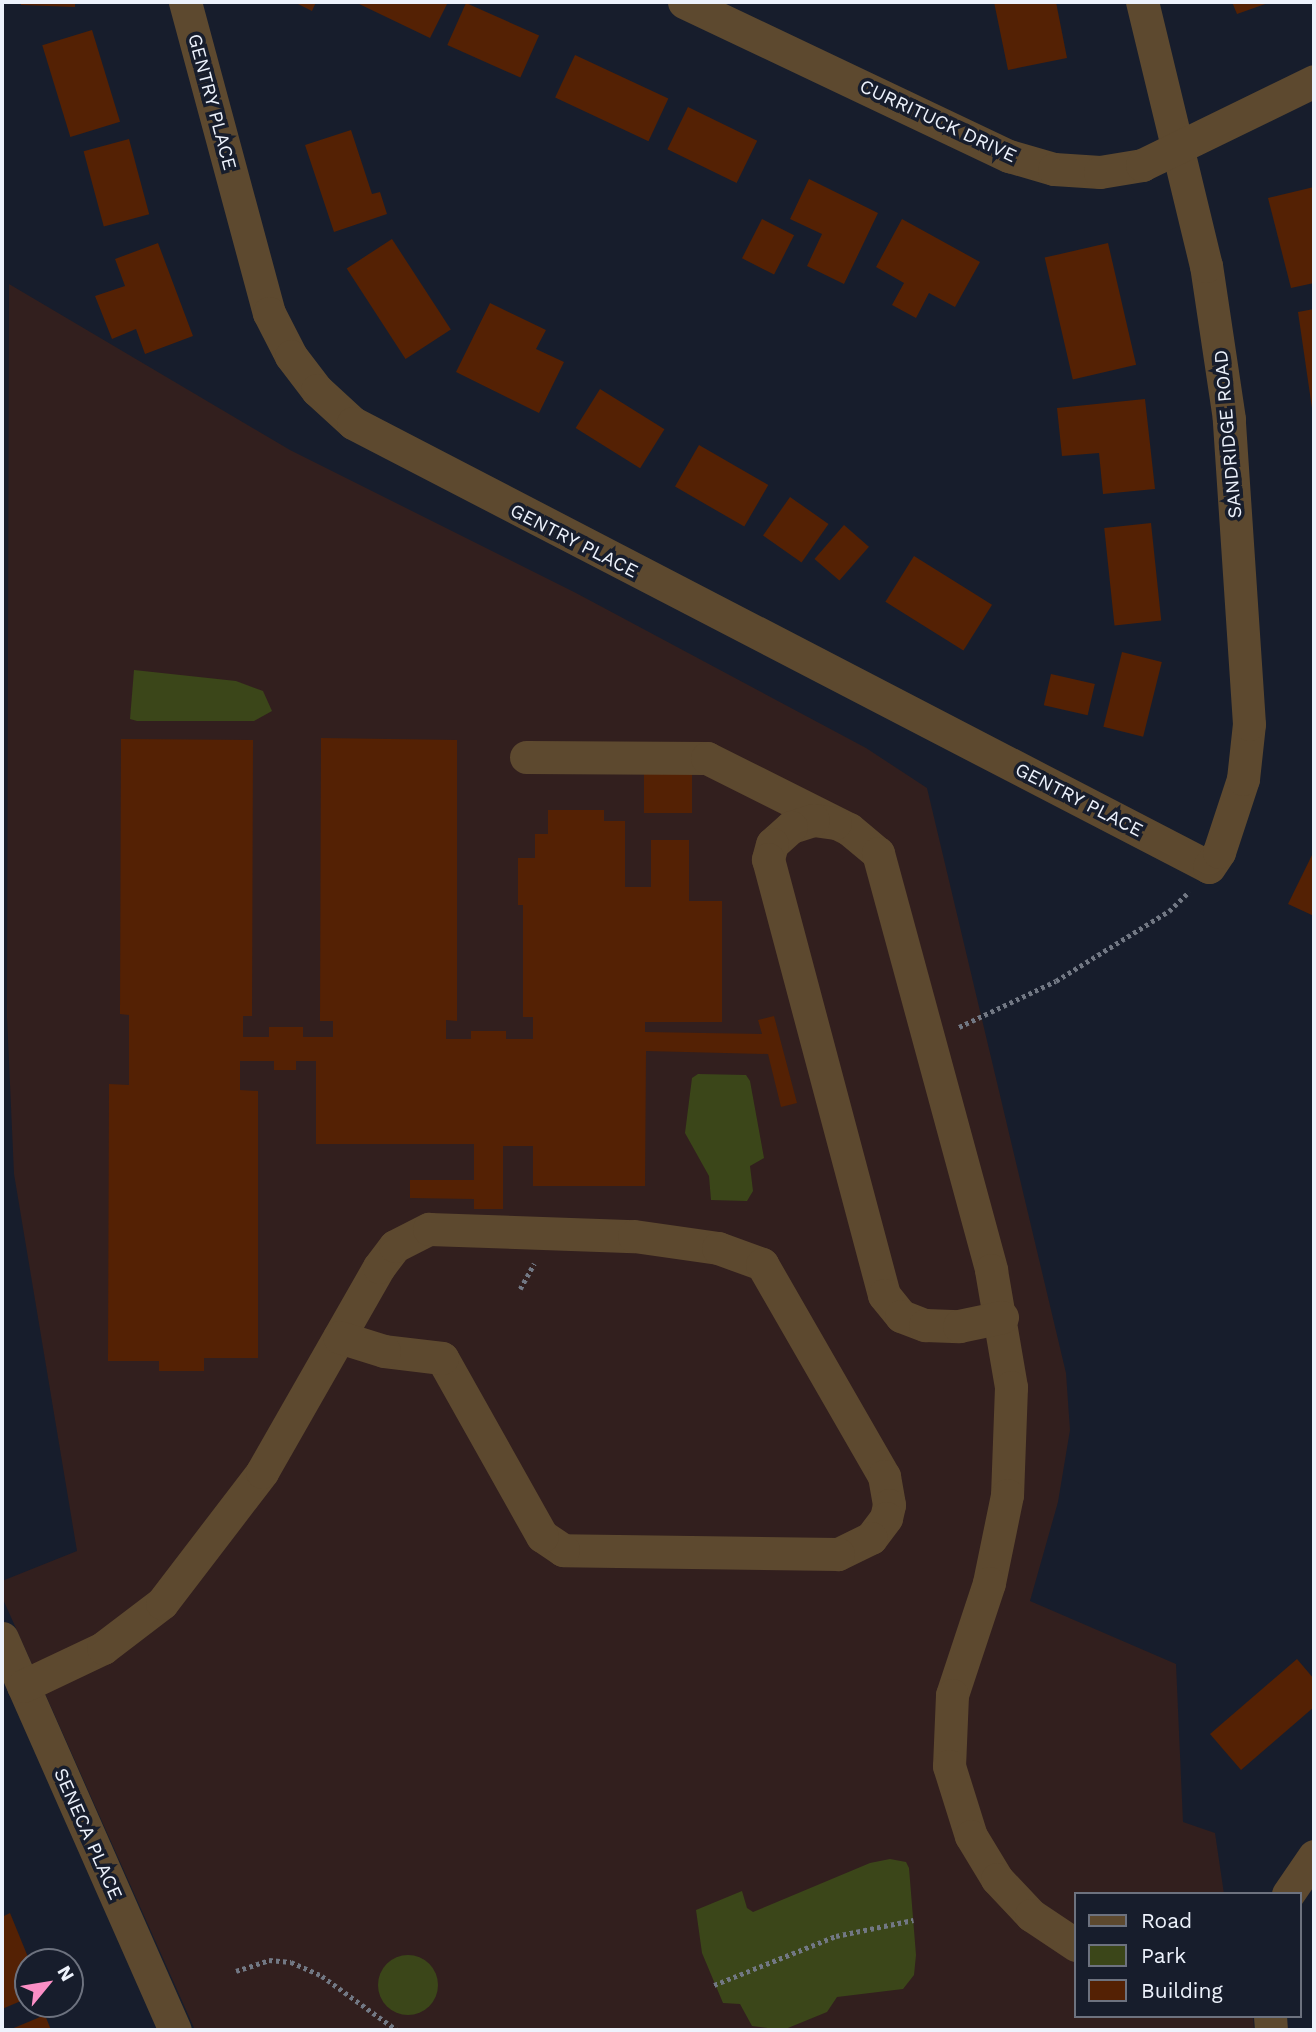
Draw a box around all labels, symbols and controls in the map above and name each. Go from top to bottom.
street label: GENTRY PLACE [183,31,241,173]
street label: CURRITUCK DRIVE [856,75,1020,167]
street label: SANDRIDGE ROAD [1209,349,1247,519]
street label: GENTRY PLACE [506,499,642,583]
street label: GENTRY PLACE [1011,758,1147,842]
street label: SENECA PLACE [49,1764,127,1904]
legend [1074,1892,1302,2018]
text: Road [1141,1908,1192,1933]
text: Park [1141,1943,1186,1968]
north arrow [14,1948,84,2018]
text: N [52,1961,79,1985]
text: Building [1141,1978,1223,2003]

